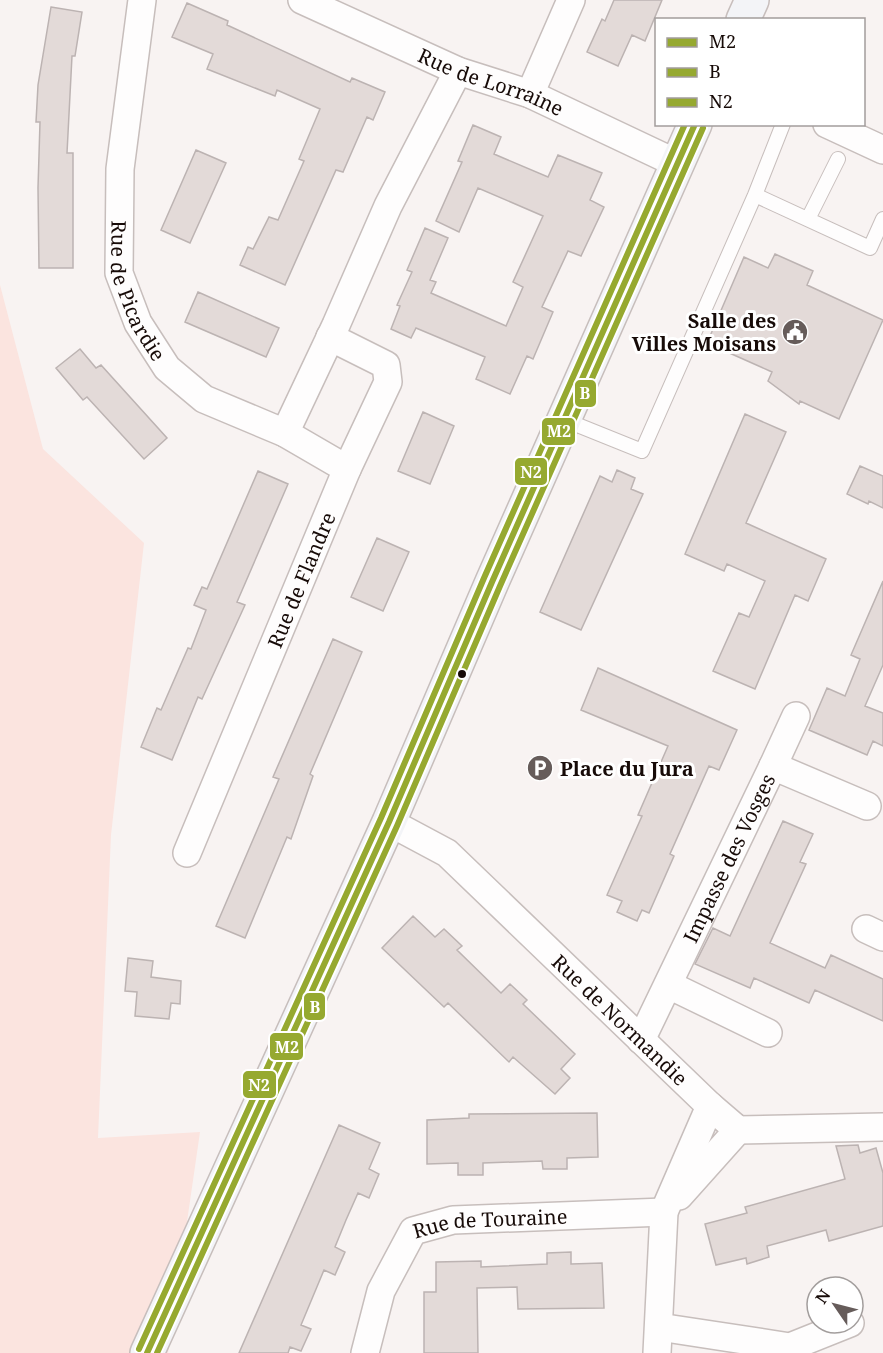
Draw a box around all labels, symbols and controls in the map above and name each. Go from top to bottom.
legend [655,18,865,126]
text: M2 [709,29,736,53]
street label: Rue de Lorraine [414,41,568,122]
text: B [709,59,721,83]
text: N2 [709,89,733,113]
street label: Rue de Picardie [105,220,172,366]
place label: Salle des Villes Moisans [632,307,776,357]
public building icon: Salle des Villes Moisans [780,317,810,347]
line badge: B [574,379,597,408]
text: B [580,382,591,404]
line badge: M2 [541,417,576,446]
text: M2 [547,420,571,442]
line badge: N2 [514,457,548,486]
text: N2 [520,461,542,483]
street label: Rue de Flandre [261,508,341,652]
unlabelled marker [456,668,468,680]
parking icon: Place du Jura [525,753,555,783]
place label: Place du Jura [560,755,694,782]
street label: Impasse des Vosges [676,769,781,947]
street label: Rue de Normandie [546,948,694,1091]
line badge: B [303,992,326,1021]
text: B [310,996,321,1018]
line badge: M2 [269,1032,304,1061]
text: M2 [275,1036,299,1058]
line badge: N2 [242,1070,277,1099]
text: N2 [248,1074,270,1096]
street label: Rue de Touraine [410,1202,568,1244]
north arrow [805,1275,865,1335]
text: N [810,1285,836,1308]

